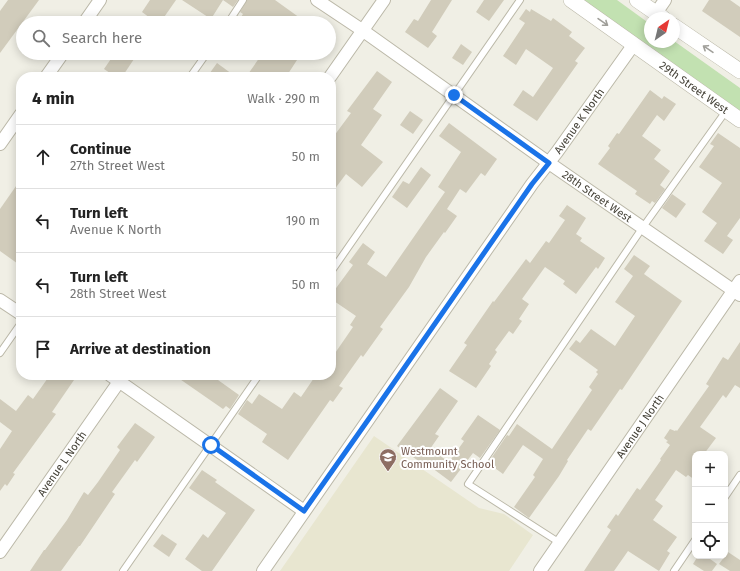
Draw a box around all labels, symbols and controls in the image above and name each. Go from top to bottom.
north arrow [644,12,680,48]
search box [16,16,336,60]
one-way arrow [597,18,608,26]
icon: search [30,27,52,49]
text: Search here [62,29,142,47]
one-way arrow [703,45,714,53]
street label: 29th Street West [657,59,731,116]
route end [445,86,463,104]
street label: Avenue K North [551,86,607,156]
text: 4 min [32,88,75,109]
text: Walk · 290 m [247,91,320,106]
text: Continue [70,140,131,158]
icon: ahead [32,146,54,168]
text: 50 m [292,149,320,164]
text: 27th Street West [70,158,165,173]
street label: 28th Street West [560,168,634,225]
text: Turn left [70,204,128,222]
icon: left [32,210,54,232]
text: 190 m [286,213,320,228]
text: Avenue K North [70,222,162,237]
text: Turn left [70,268,128,286]
icon: left [32,274,54,296]
text: 50 m [292,277,320,292]
text: 28th Street West [70,286,167,301]
icon: arrive [32,338,54,360]
text: Arrive at destination [70,340,211,358]
street label: Avenue J North [613,392,666,460]
street label: Avenue L North [35,428,89,499]
route start [202,436,220,454]
place label: Westmount Community School [401,445,494,471]
school or university icon: Westmount Community School [378,447,398,472]
map controls [692,451,728,559]
button: + [692,451,728,487]
button: − [692,487,728,523]
button: locate [692,523,728,559]

